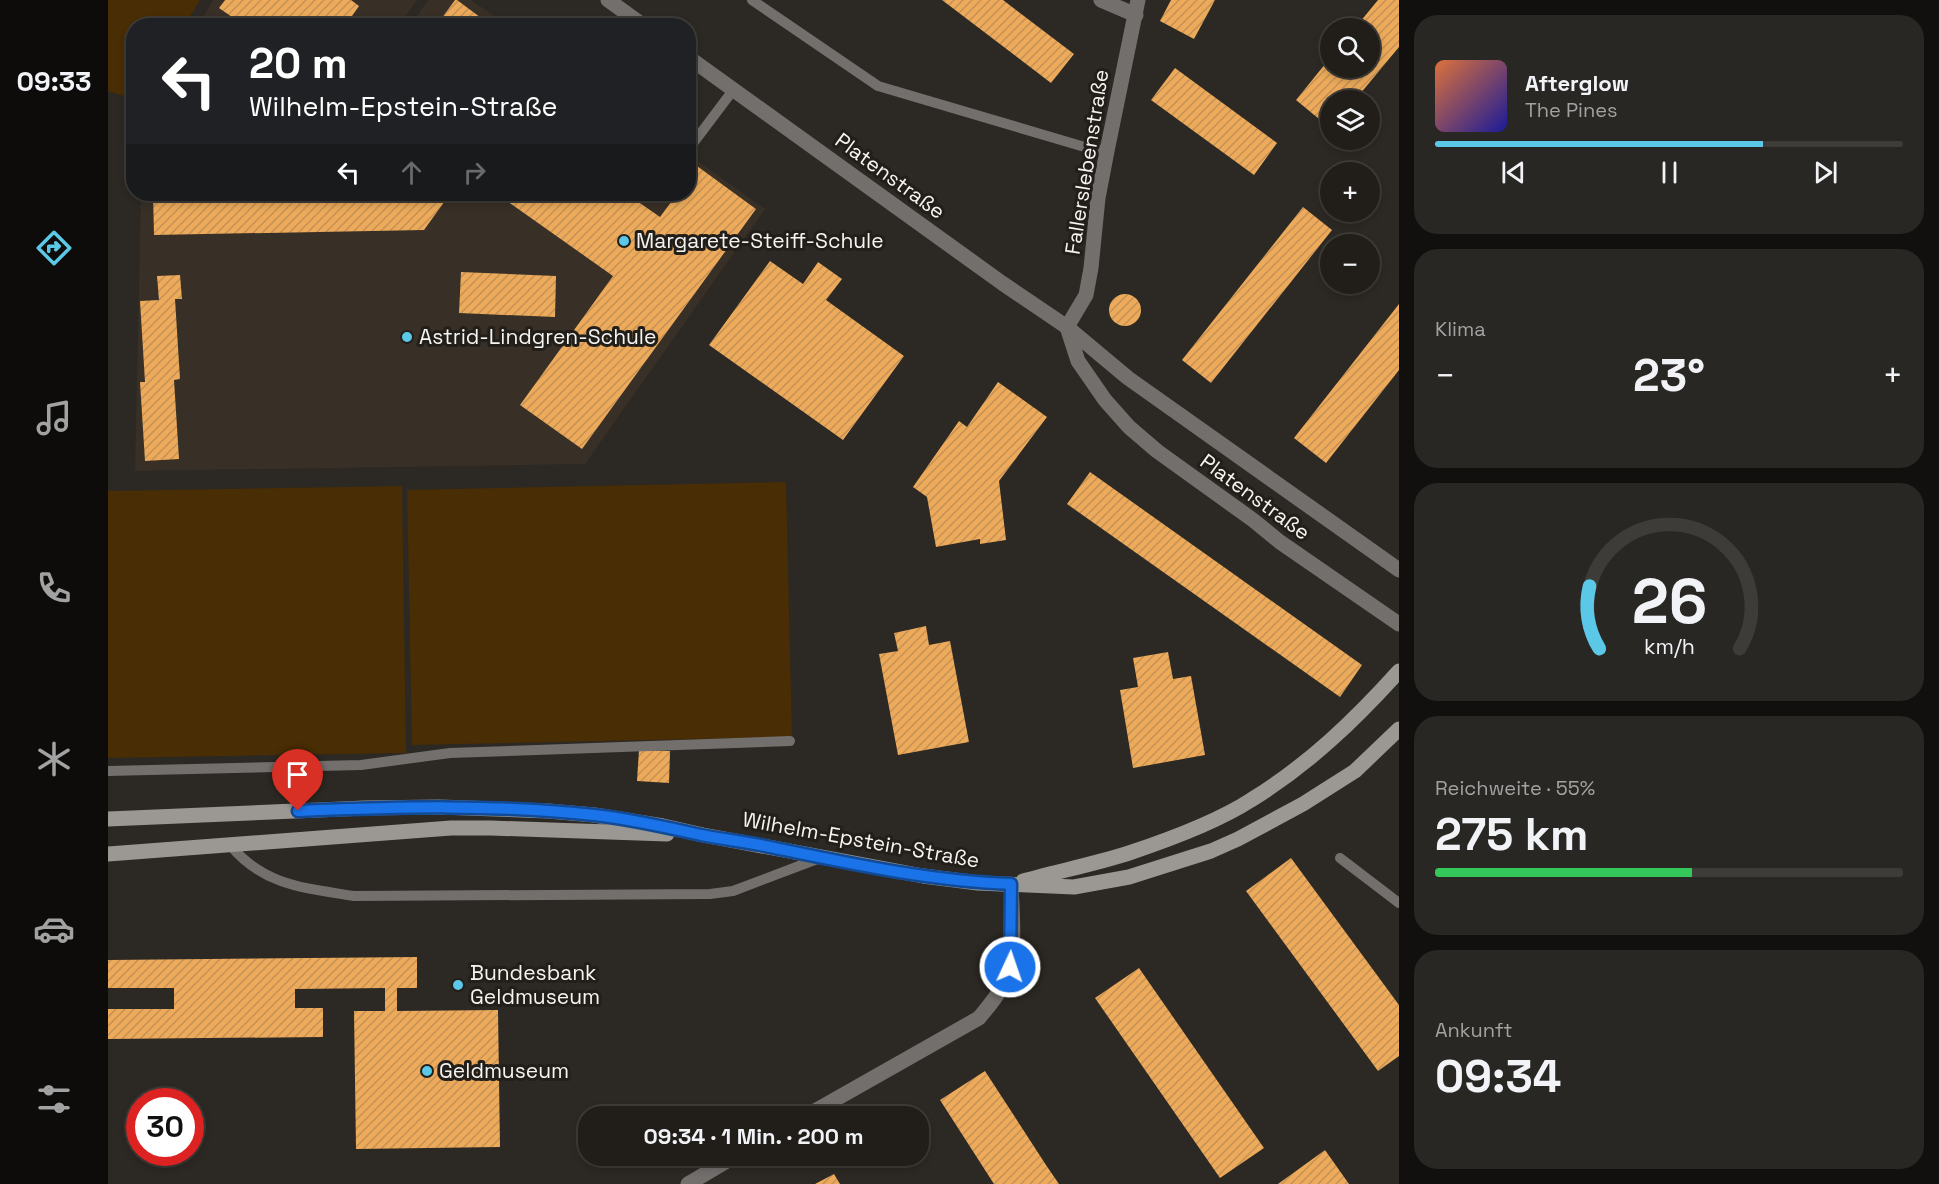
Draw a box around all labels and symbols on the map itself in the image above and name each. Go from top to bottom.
street label: Fallerslebenstraße [1059,67,1114,256]
street label: Platenstraße [830,127,951,225]
place label: Margarete-Steiff-Schule [636,227,884,254]
marker: Margarete-Steiff-Schule [617,234,631,248]
place label: Astrid-Lindgren-Schule [419,323,656,350]
marker: Astrid-Lindgren-Schule [400,330,414,344]
street label: Platenstraße [1195,448,1316,546]
pin [272,749,323,811]
street label: Wilhelm-Epstein-Straße [741,805,982,874]
position arrow [978,935,1042,999]
place label: Bundesbank Geldmuseum [470,959,600,1010]
marker: Bundesbank Geldmuseum [451,978,465,992]
place label: Geldmuseum [439,1057,569,1084]
marker: Geldmuseum [420,1064,434,1078]
speed limit sign: 30 [126,1088,204,1166]

